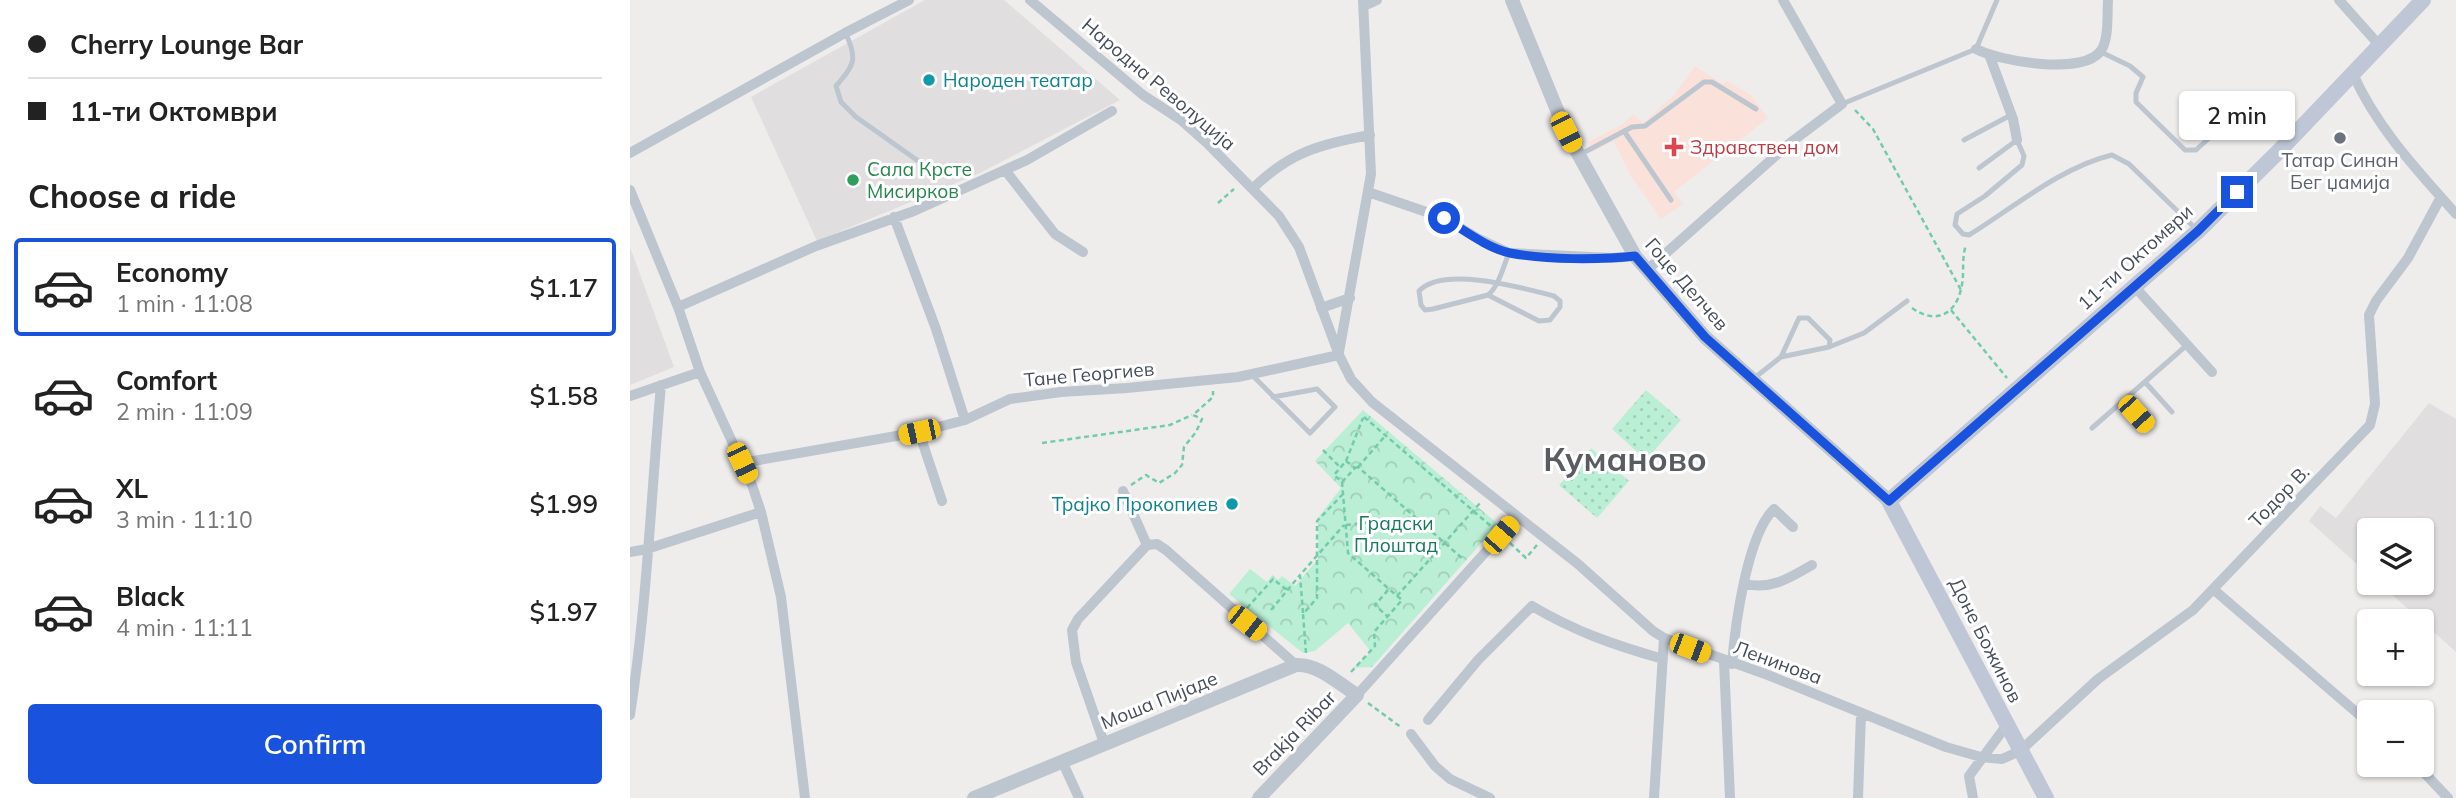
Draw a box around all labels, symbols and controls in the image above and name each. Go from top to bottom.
street label: Народна Револуција [1077,13,1241,155]
text: Cherry Lounge Bar [70,28,303,61]
place label: Народен театар [943,68,1093,92]
marker: Народен театар [921,72,937,88]
callout: 2 min [2179,90,2295,140]
text: 11-ти Октомври [70,95,277,128]
text: 2 min [2207,101,2267,130]
car [1548,109,1585,155]
marker: Татар Синан Бег џамија [2332,130,2348,146]
place label: Здравствен дом [1690,135,1839,159]
marker: Здравствен дом [1664,137,1684,157]
place label: Татар Синан Бег џамија [2281,148,2399,194]
place label: Сала Крсте Мисирков [867,157,972,203]
marker: Сала Крсте Мисирков [845,172,861,188]
text: Choose a ride [28,176,236,216]
route end [2221,176,2253,208]
street label: 11-ти Октомври [2072,199,2198,315]
route start [1428,202,1460,234]
street label: Гоце Делчев [1640,233,1734,335]
icon: car [32,256,95,319]
text: Economy [116,256,228,289]
text: $1.17 [529,271,598,304]
text: 1 min · 11:08 [116,289,253,318]
street label: Тане Георгиев [1023,356,1155,392]
icon: car [32,364,95,427]
text: Comfort [116,364,217,397]
text: $1.58 [529,379,598,412]
car [2115,391,2158,437]
text: 2 min · 11:09 [116,397,253,426]
car [897,417,942,447]
district label: Куманово [1543,438,1707,479]
car [724,440,761,486]
street label: Тодор В. [2244,460,2314,532]
icon: car [32,472,95,535]
text: XL [116,472,148,505]
text: $1.99 [529,487,598,520]
place label: Трајко Прокопиев [1052,492,1218,516]
marker: Трајко Прокопиев [1224,496,1240,512]
text: 3 min · 11:10 [116,505,253,534]
park label: Градски Плоштад [1354,511,1438,557]
car [1480,512,1523,558]
map controls [2357,518,2434,777]
button: layers [2357,518,2434,595]
street label: Доне Божинов [1944,574,2028,706]
icon: car [32,580,95,643]
text: Black [116,580,184,613]
text: $1.97 [529,595,598,628]
car [1224,602,1271,644]
button: + [2357,609,2434,686]
text: 4 min · 11:11 [116,613,253,642]
car [1667,631,1714,665]
street label: Ленинова [1731,635,1825,689]
street label: Моша Пијаде [1097,666,1221,734]
street label: Brakja Ribar [1247,685,1341,781]
button: − [2357,700,2434,777]
button: Confirm [28,704,602,784]

